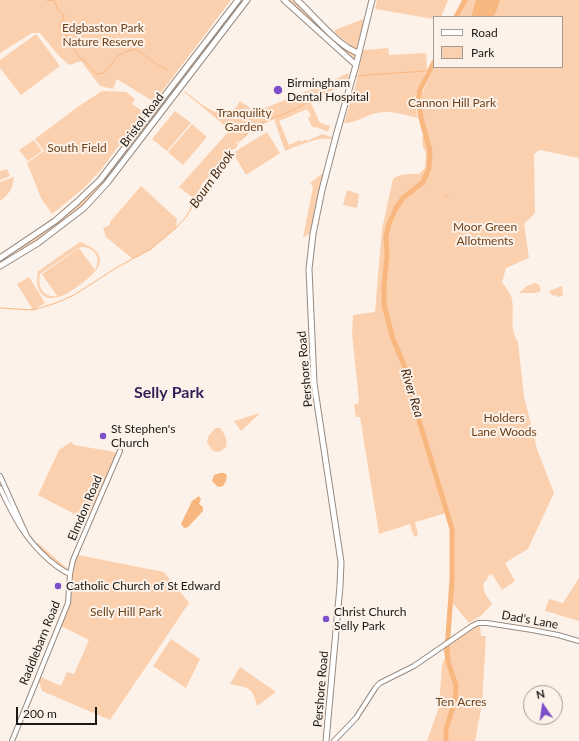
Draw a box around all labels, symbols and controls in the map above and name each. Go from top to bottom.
legend [433,16,563,68]
park label: Edgbaston Park Nature Reserve [62,21,144,49]
text: Road [471,25,498,40]
text: Park [471,45,494,60]
place label: Birmingham Dental Hospital [287,76,369,104]
marker: Birmingham Dental Hospital [272,84,284,96]
street label: Bristol Road [117,90,167,150]
park label: Cannon Hill Park [408,96,496,110]
park label: Tranquility Garden [216,106,272,134]
park label: South Field [47,141,107,155]
water label: Bourn Brook [186,147,238,211]
park label: Moor Green Allotments [453,220,517,248]
street label: Pershore Road [294,330,316,408]
water label: River Rea [397,367,427,419]
district label: Selly Park [134,383,204,403]
park label: Holders Lane Woods [471,411,537,439]
place label: St Stephen's Church [111,422,175,450]
marker: St Stephen's Church [98,431,108,441]
street label: Elmdon Road [65,473,105,543]
place label: Catholic Church of St Edward [66,579,220,593]
marker: Catholic Church of St Edward [53,581,63,591]
street label: Raddlebarn Road [17,599,63,687]
park label: Selly Hill Park [90,605,162,619]
place label: Christ Church Selly Park [334,605,406,633]
street label: Dad's Lane [500,608,560,632]
marker: Christ Church Selly Park [321,614,331,624]
street label: Pershore Road [310,650,332,728]
north arrow [523,685,563,725]
text: N [535,687,546,701]
park label: Ten Acres [435,695,487,709]
scale bar [18,699,99,725]
text: 200 m [23,706,57,721]

